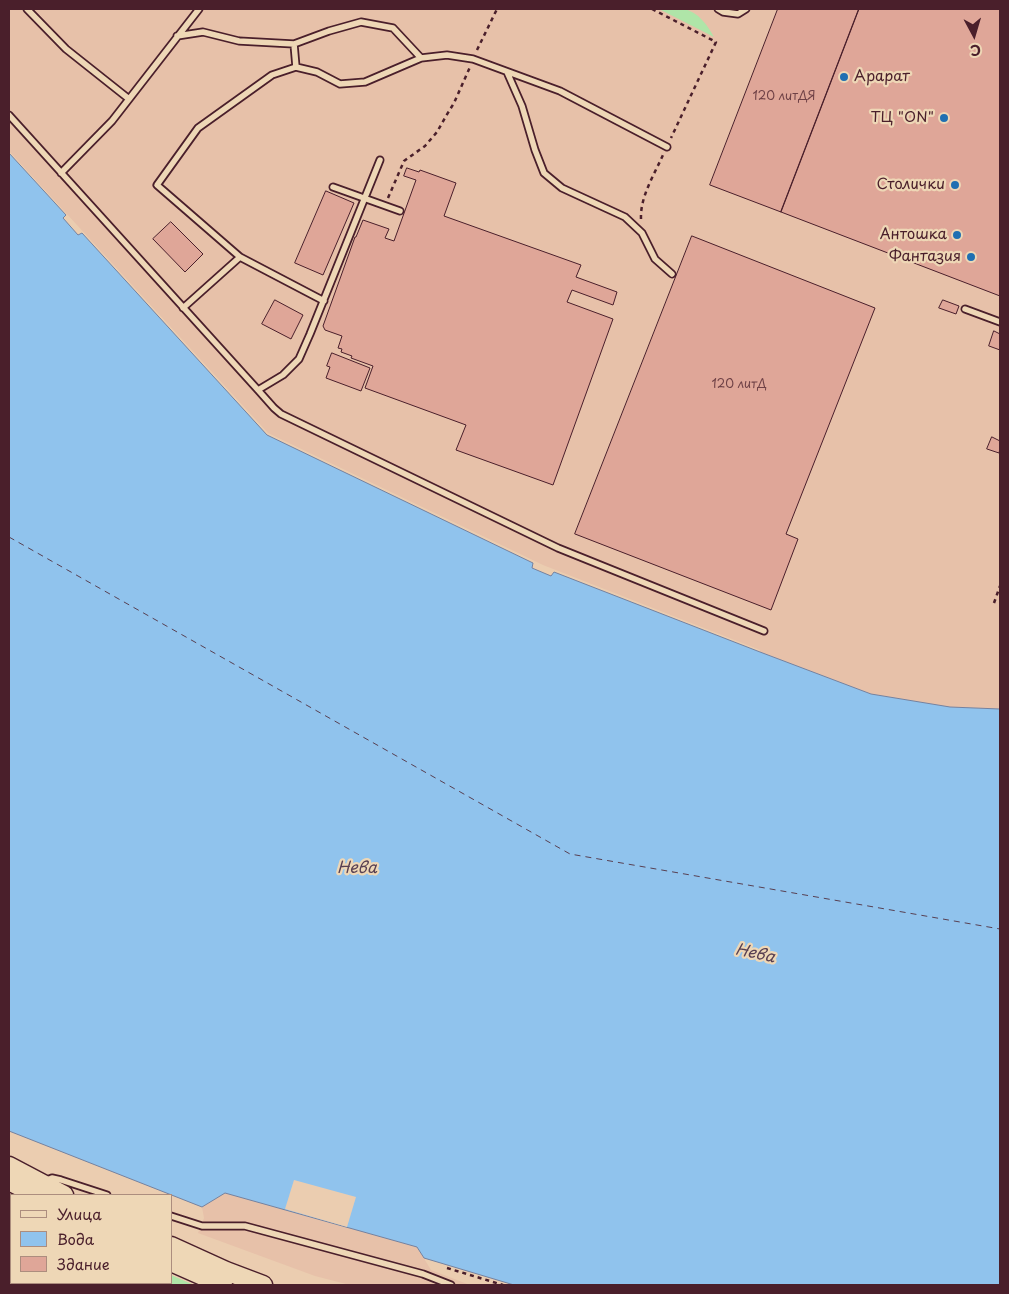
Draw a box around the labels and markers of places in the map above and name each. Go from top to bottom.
place label: Арарат [854,68,910,86]
marker: Арарат [838,71,850,83]
place label: ТЦ "ON" [870,109,934,127]
marker: ТЦ "ON" [938,112,950,124]
place label: Столички [876,176,945,194]
marker: Столички [949,179,961,191]
place label: Антошка [880,226,947,244]
marker: Антошка [951,229,963,241]
place label: Фантазия [889,248,961,266]
marker: Фантазия [965,251,977,263]

